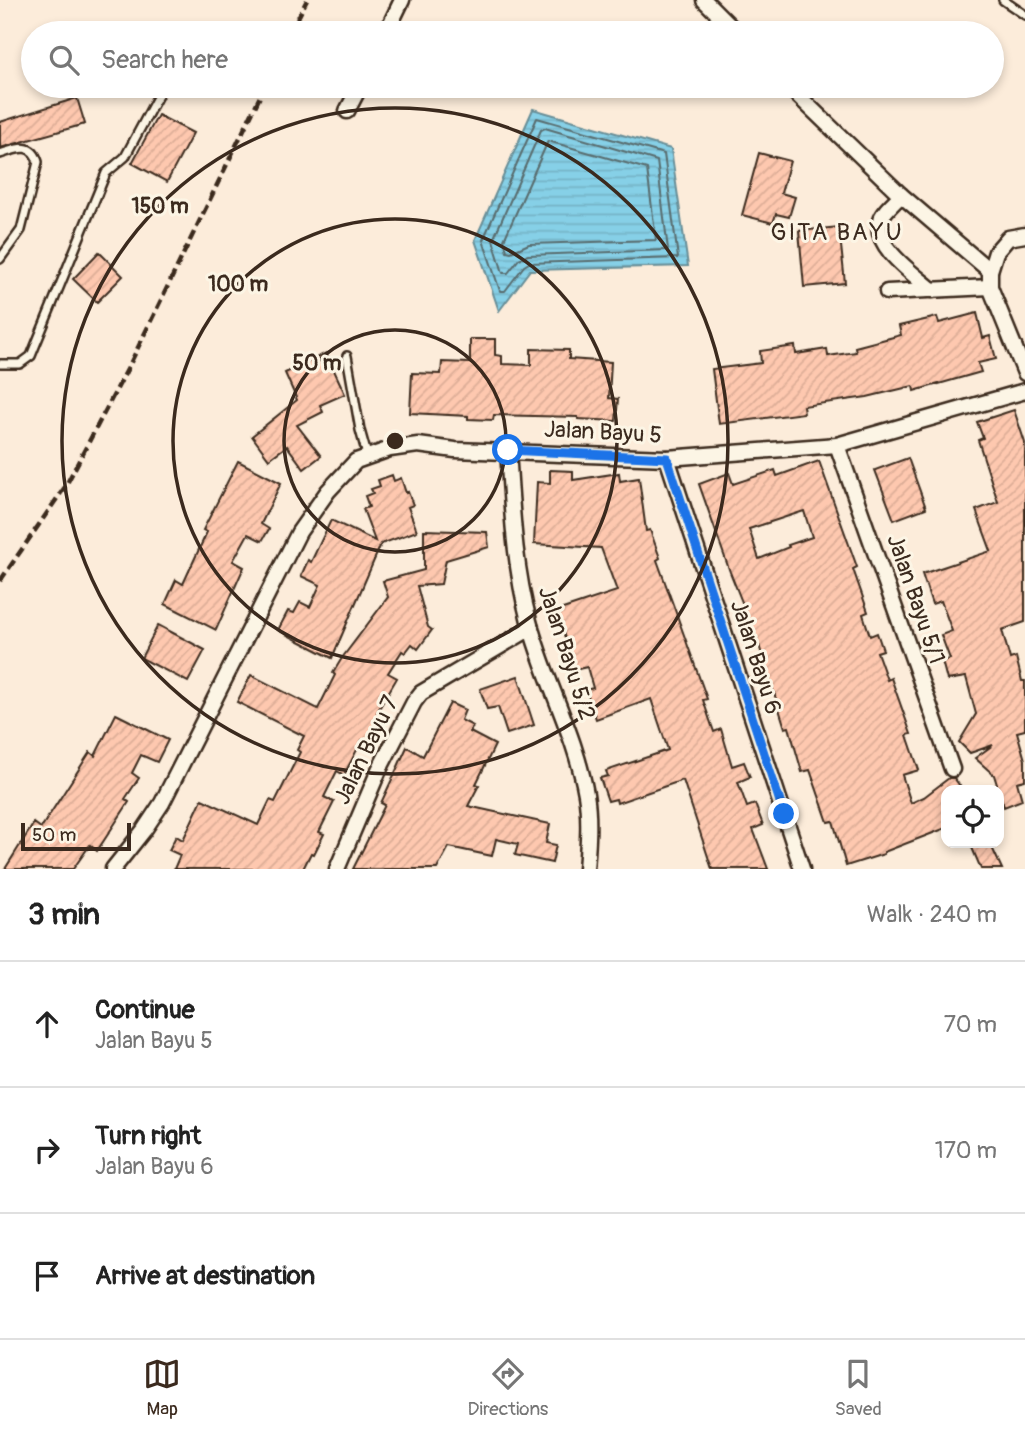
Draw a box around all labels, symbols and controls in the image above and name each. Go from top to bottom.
search box [21,21,1004,98]
icon: search [45,41,83,79]
text: Search here [101,44,228,76]
text: 150 m [131,193,189,220]
district label: GITA BAYU [770,218,904,247]
text: 100 m [208,271,268,298]
text: 50 m [293,350,342,377]
street label: Jalan Bayu 5 [543,414,663,450]
centre of rings [383,429,407,453]
route start [492,434,523,465]
street label: Jalan Bayu 5/1 [880,530,952,668]
street label: Jalan Bayu 5/2 [532,582,602,724]
street label: Jalan Bayu 6 [724,596,788,718]
street label: Jalan Bayu 7 [327,691,405,809]
map controls [941,785,1004,848]
button: locate [941,785,1004,848]
route end [768,798,799,829]
scale bar [21,820,131,852]
text: 50 m [32,823,76,847]
text: 3 min [28,896,100,933]
text: Walk · 240 m [867,900,997,929]
text: Continue [95,994,195,1026]
icon: ahead [28,1005,66,1043]
text: 70 m [944,1010,997,1039]
text: Jalan Bayu 5 [95,1026,213,1055]
text: Turn right [95,1120,201,1152]
icon: right [28,1131,66,1169]
text: 170 m [935,1136,997,1165]
text: Jalan Bayu 6 [95,1152,214,1181]
icon: arrive [28,1257,66,1295]
text: Arrive at destination [95,1260,315,1292]
tab: Map [143,1355,181,1421]
tab: Directions [468,1355,548,1421]
tab: Saved [835,1355,882,1421]

